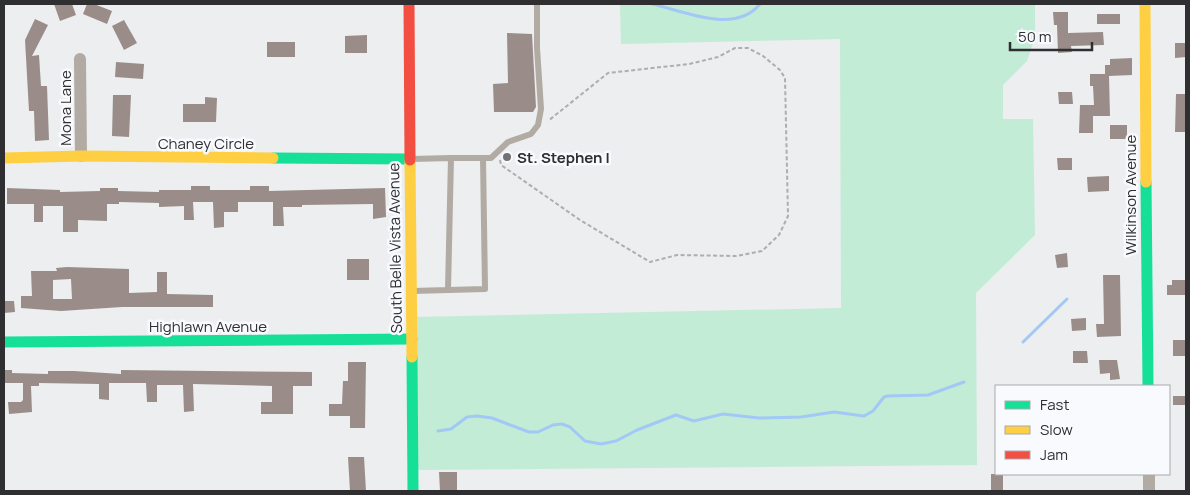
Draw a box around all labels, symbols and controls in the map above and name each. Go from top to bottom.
scale bar [1010,20,1092,52]
text: 50 m [1018,26,1052,47]
street label: Mona Lane [55,70,76,146]
street label: Chaney Circle [158,133,254,154]
street label: Wilkinson Avenue [1120,134,1141,255]
place label: St. Stephen I [517,147,610,168]
marker: St. Stephen I [501,151,513,163]
street label: South Belle Vista Avenue [383,162,407,333]
street label: Highlawn Avenue [149,316,267,337]
legend [995,385,1170,475]
text: Fast [1040,394,1069,415]
text: Slow [1040,419,1073,440]
text: Jam [1040,444,1068,465]

